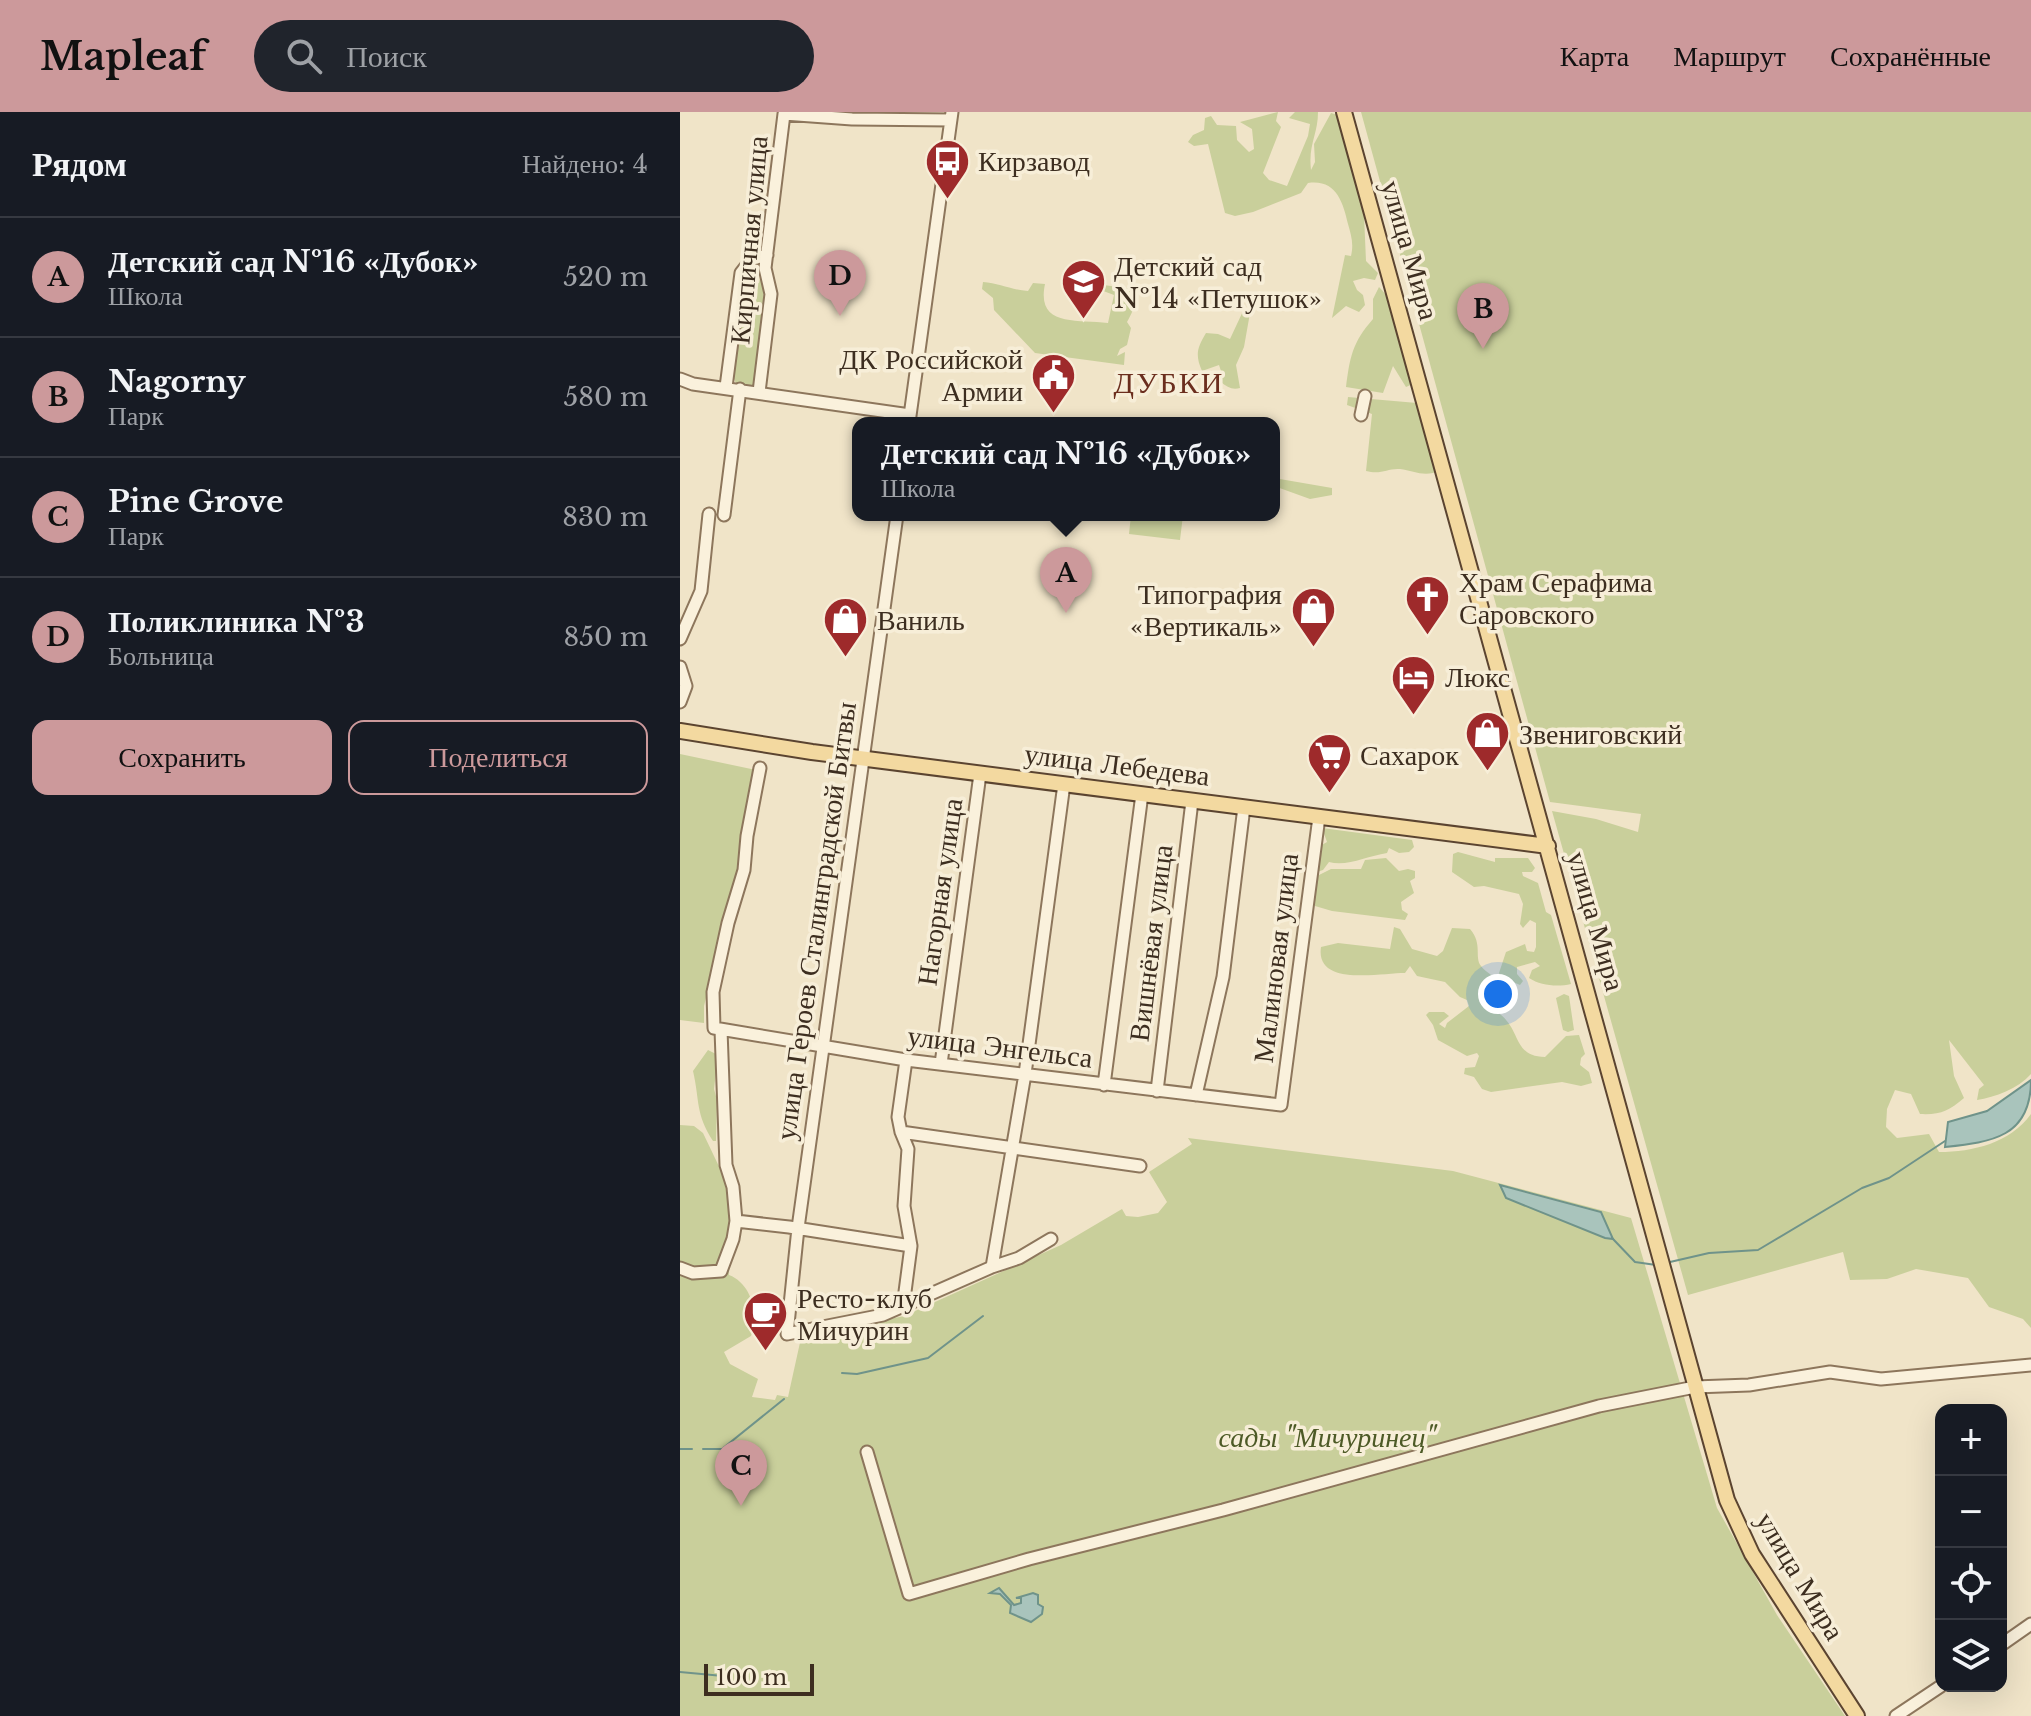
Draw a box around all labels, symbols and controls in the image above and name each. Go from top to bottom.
search box [254,20,814,92]
text: Mapleaf [40,33,206,80]
icon: search [282,34,326,78]
text: Поиск [346,38,427,75]
text: Карта [1560,39,1629,74]
text: Маршрут [1673,39,1786,74]
text: Сохранённые [1830,39,1991,74]
street label: Кирпичная улица [722,134,776,346]
bus stop icon: Кирзавод [923,137,971,200]
text: Рядом [32,143,127,185]
place label: Кирзавод [978,144,1090,179]
text: Найдено: 4 [522,148,648,180]
street label: улица Мира [1373,176,1447,324]
text: Детский сад №16 «Дубок» [108,243,479,280]
place label: Детский сад №14 «Петушок» [1114,249,1322,316]
pin: D [814,250,866,316]
school or university icon: Детский сад №14 «Петушок» [1059,258,1107,321]
text: A [47,261,69,293]
text: 520 m [563,261,648,293]
text: Школа [108,280,183,312]
pin: B [1457,283,1509,349]
place label: ДК Российской Армии [839,342,1023,409]
public building icon: ДК Российской Армии [1030,351,1078,414]
text: Nagorny [108,363,246,400]
district label: ДУБКИ [1114,364,1224,401]
text: B [48,381,68,413]
text: 580 m [564,381,648,413]
text: Парк [108,400,164,432]
popup [852,417,1280,521]
text: Детский сад №16 «Дубок» [881,435,1251,472]
text: Школа [881,472,955,504]
text: Pine Grove [108,483,283,520]
text: C [47,501,69,533]
text: 830 m [562,501,648,533]
text: Парк [108,520,164,552]
pin: A [1040,547,1092,613]
place label: Храм Серафима Саровского [1459,565,1653,632]
church icon: Храм Серафима Саровского [1404,574,1452,637]
place label: Типография «Вертикаль» [1130,577,1282,644]
shop icon: Типография «Вертикаль» [1289,586,1337,649]
shop icon: Ваниль [822,596,870,659]
text: Поликлиника №3 [108,603,365,640]
place label: Ваниль [877,603,965,638]
text: D [46,621,70,653]
text: 850 m [564,621,648,653]
text: Больница [108,640,214,672]
hotel icon: Люкс [1390,653,1438,716]
place label: Люкс [1445,660,1510,695]
street label: улица Героев Сталинградской Битвы [768,699,864,1142]
shop icon: Звениговский [1464,710,1512,773]
place label: Звениговский [1519,717,1682,752]
button: Сохранить [32,720,332,795]
button: Поделиться [348,720,648,795]
supermarket icon: Сахарок [1305,731,1353,794]
street label: улица Лебедева [1022,736,1212,794]
place label: Сахарок [1360,738,1459,773]
street label: Нагорная улица [910,795,971,988]
street label: Вишнёвая улица [1122,842,1181,1043]
street label: улица Мира [1559,847,1633,995]
street label: Малиновая улица [1246,851,1306,1065]
your location [1478,974,1518,1014]
street label: улица Энгельса [905,1018,1095,1076]
place label: Ресто-клуб Мичурин [797,1281,932,1348]
cafe icon: Ресто-клуб Мичурин [742,1290,790,1353]
map controls [1935,1404,2007,1692]
button: + [1935,1404,2007,1476]
park label: сады "Мичуринец" [1218,1420,1437,1455]
pin: C [715,1440,767,1506]
button: − [1935,1476,2007,1548]
street label: улица Мира [1748,1505,1852,1647]
button: locate [1935,1548,2007,1620]
button: layers [1935,1620,2007,1692]
scale bar [704,1660,814,1696]
text: 100 m [716,1664,787,1691]

